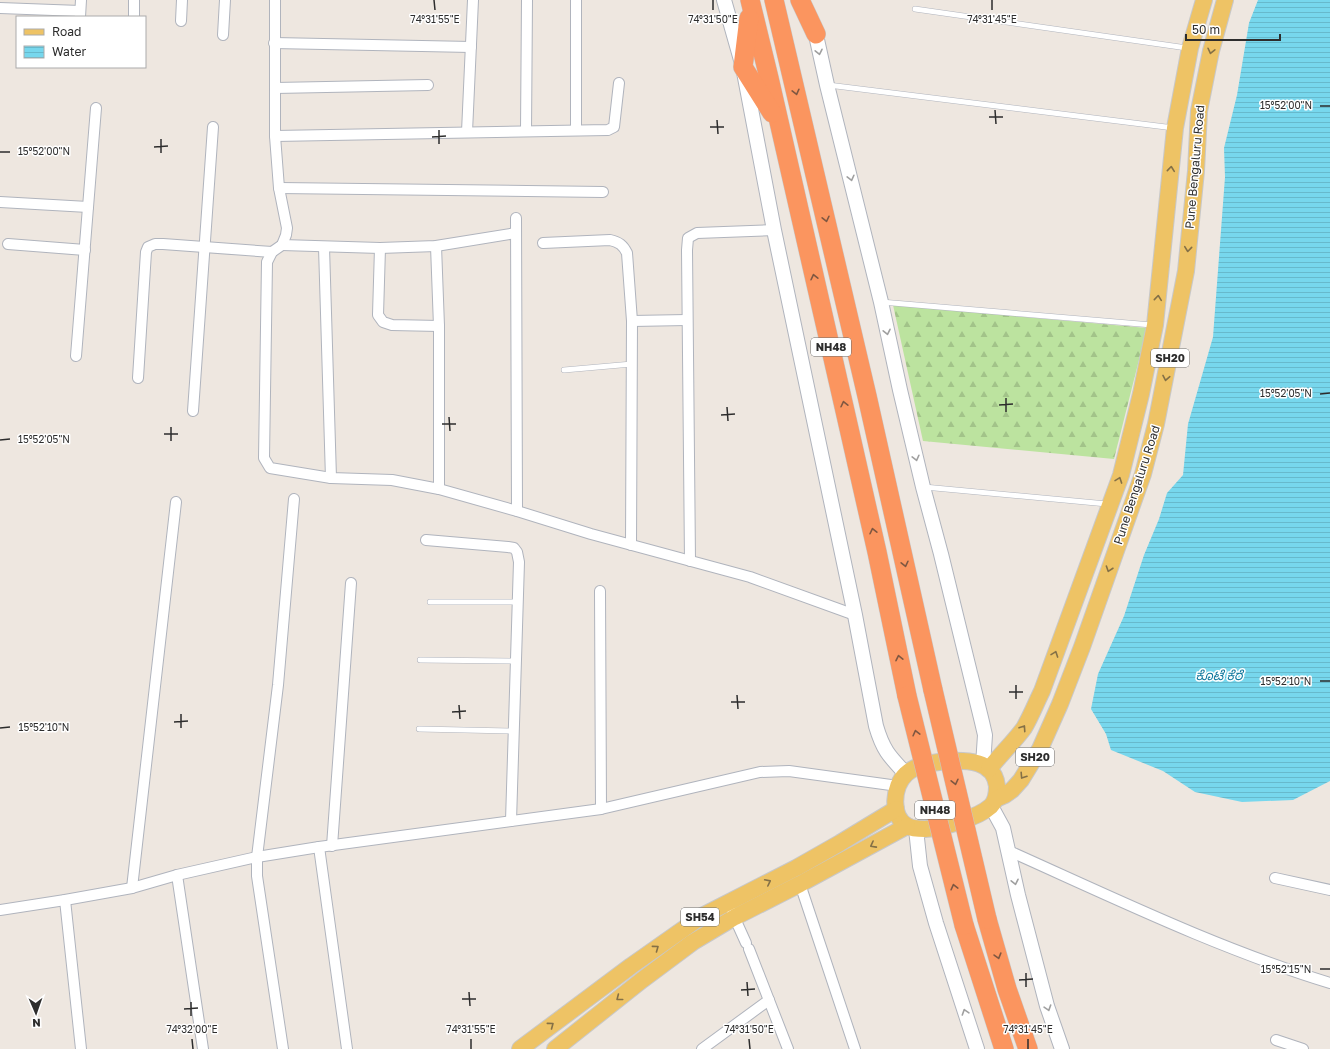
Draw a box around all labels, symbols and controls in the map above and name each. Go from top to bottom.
text: 74°31'55"E [410,13,460,25]
text: 74°31'50"E [688,13,738,25]
text: 74°31'45"E [967,13,1017,25]
legend [16,16,146,68]
scale bar [1186,16,1280,42]
text: 50 m [1192,22,1220,37]
text: Road [52,24,81,39]
text: Water [52,44,86,59]
one-way arrow [1208,48,1216,54]
one-way arrow [815,49,823,55]
one-way arrow [791,89,799,96]
text: 15°52'00"N [1260,99,1312,111]
street label: Pune Bengaluru Road [1182,104,1207,230]
text: 15°52'00"N [18,145,70,157]
one-way arrow [1166,166,1175,172]
one-way arrow [846,175,854,181]
one-way arrow [822,216,830,222]
one-way arrow [1183,246,1192,252]
one-way arrow [810,274,819,281]
one-way arrow [1153,295,1162,301]
one-way arrow [883,328,891,335]
road number: NH48 [811,338,851,356]
road number: SH20 [1151,349,1189,367]
one-way arrow [1162,374,1170,381]
text: 15°52'05"N [1260,387,1312,399]
one-way arrow [840,401,848,407]
street label: Pune Bengaluru Road [1110,423,1163,546]
text: 15°52'05"N [18,433,70,445]
one-way arrow [912,455,920,462]
one-way arrow [1115,476,1123,483]
one-way arrow [869,527,877,534]
one-way arrow [900,561,908,567]
one-way arrow [1106,565,1114,572]
one-way arrow [1051,651,1059,658]
one-way arrow [896,655,904,661]
water label: ಕೊಟೆ ಕೆರೆ [1196,667,1245,683]
text: 15°52'10"N [1261,675,1311,687]
text: 15°52'10"N [19,721,69,733]
one-way arrow [1018,726,1025,733]
one-way arrow [913,730,921,737]
road number: SH20 [1016,748,1054,766]
one-way arrow [1020,772,1028,779]
one-way arrow [950,779,959,786]
road number: NH48 [915,801,955,819]
one-way arrow [870,840,877,847]
one-way arrow [763,879,771,887]
one-way arrow [1011,879,1019,886]
one-way arrow [951,884,959,890]
road number: SH54 [681,908,719,926]
one-way arrow [652,945,659,953]
one-way arrow [993,952,1002,959]
text: 15°52'15"N [1261,963,1311,975]
north arrow [16,993,56,1033]
one-way arrow [617,994,624,1001]
one-way arrow [1043,1005,1051,1012]
one-way arrow [961,1009,970,1016]
text: N [32,1017,41,1030]
text: 74°32'00"E [166,1023,218,1035]
text: 74°31'55"E [446,1023,496,1035]
one-way arrow [547,1023,554,1030]
text: 74°31'50"E [724,1023,774,1035]
text: 74°31'45"E [1003,1023,1053,1035]

